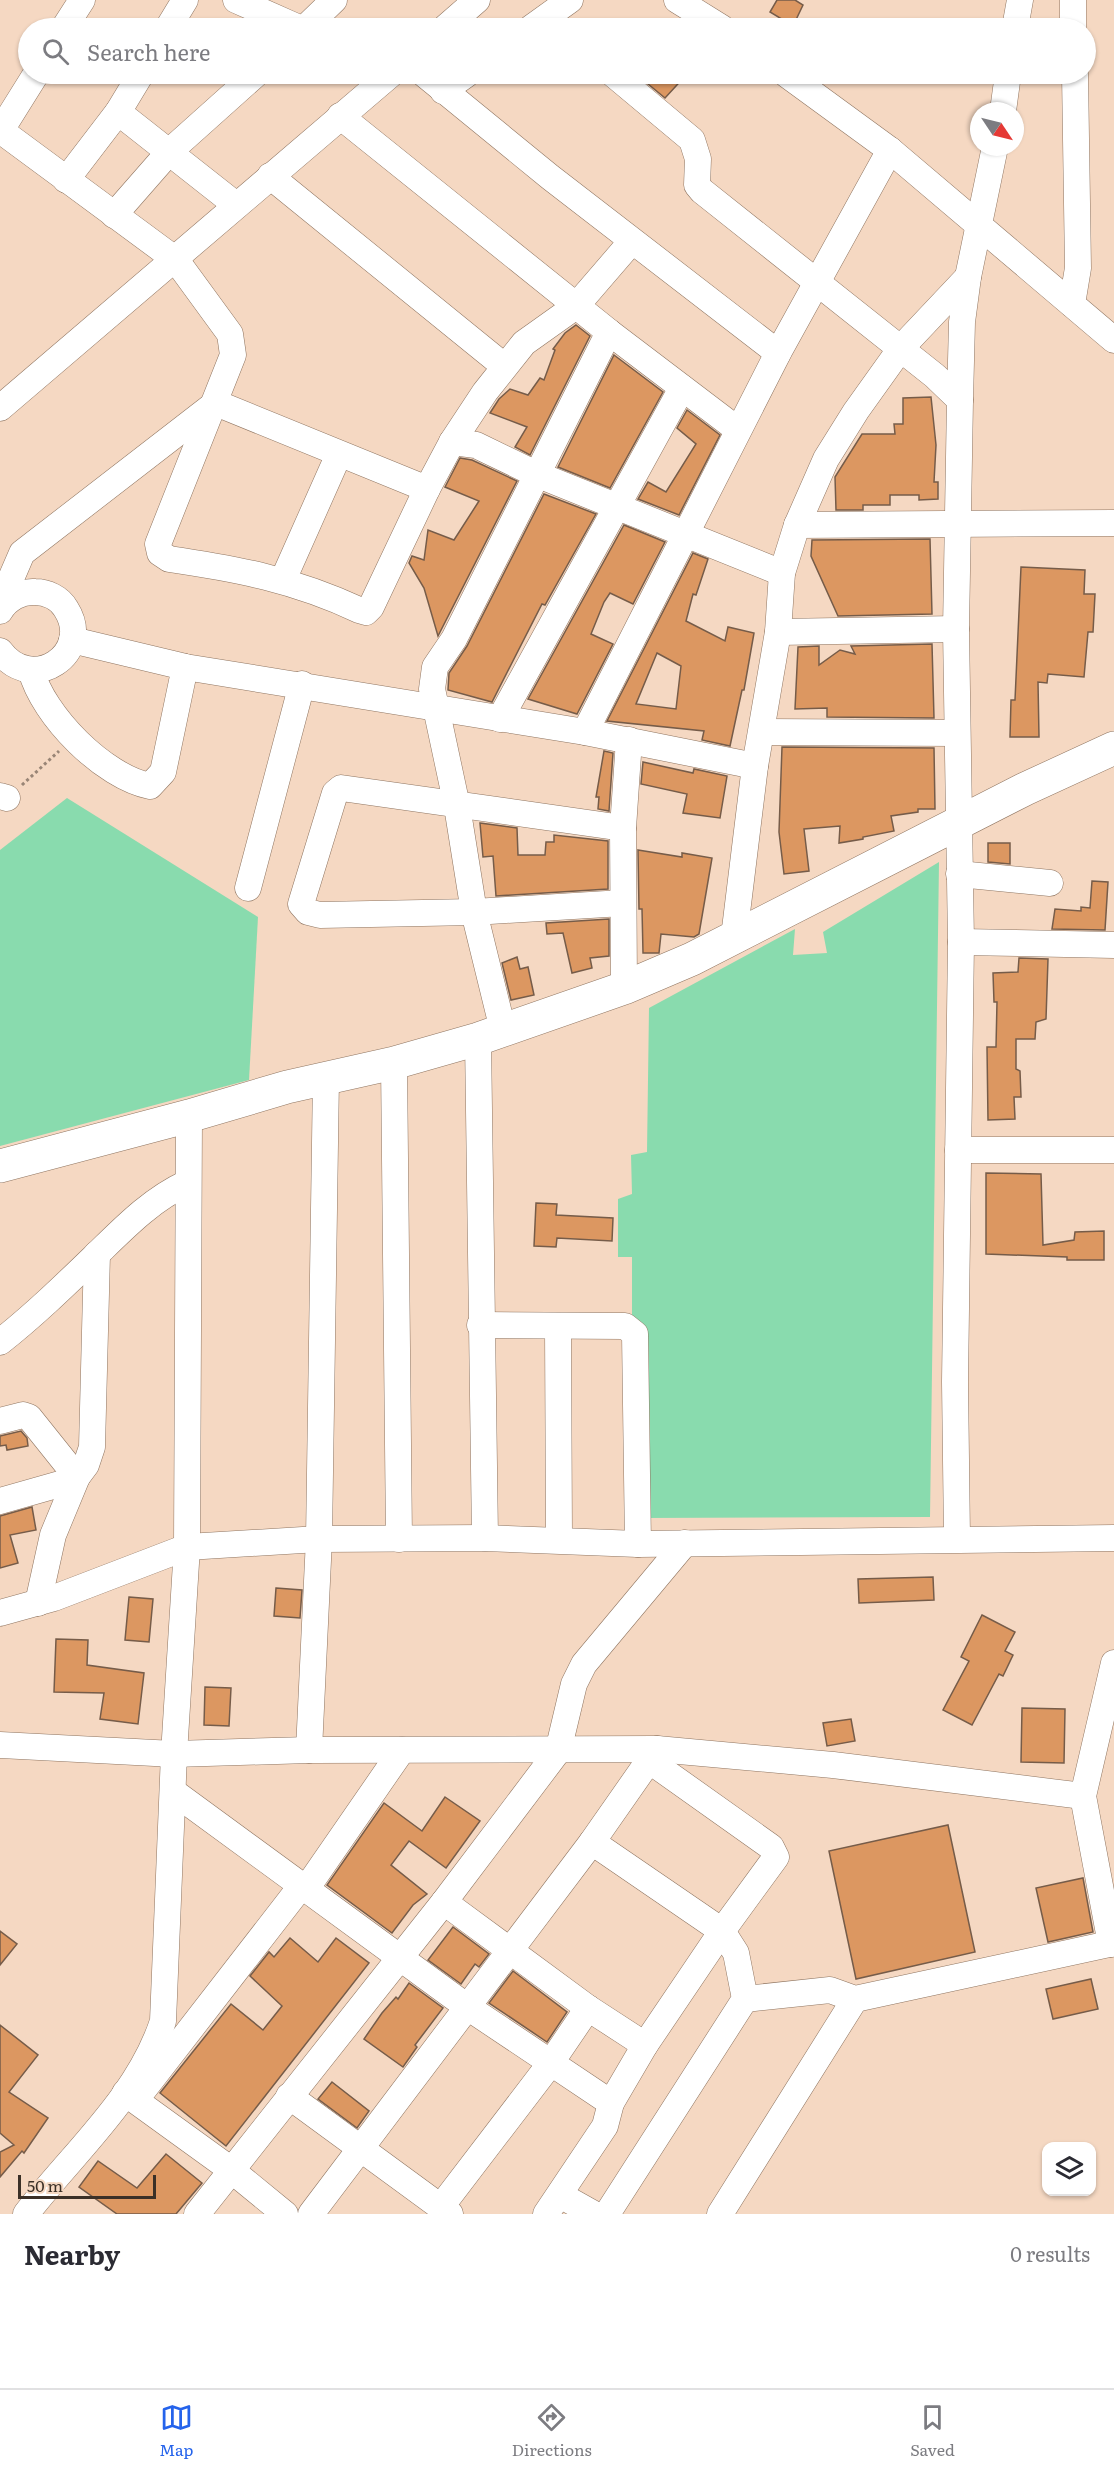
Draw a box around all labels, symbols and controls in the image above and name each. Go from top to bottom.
search box [18,18,1096,84]
icon: search [39,35,72,68]
text: Search here [87,35,210,68]
north arrow [970,102,1024,156]
map controls [1042,2142,1096,2196]
button: layers [1042,2142,1096,2196]
scale bar [18,2172,156,2200]
text: 50 m [27,2173,63,2197]
text: Nearby [24,2234,120,2273]
text: 0 results [1010,2238,1090,2268]
tab: Map [159,2401,193,2461]
tab: Directions [512,2401,592,2461]
tab: Saved [910,2401,955,2461]

